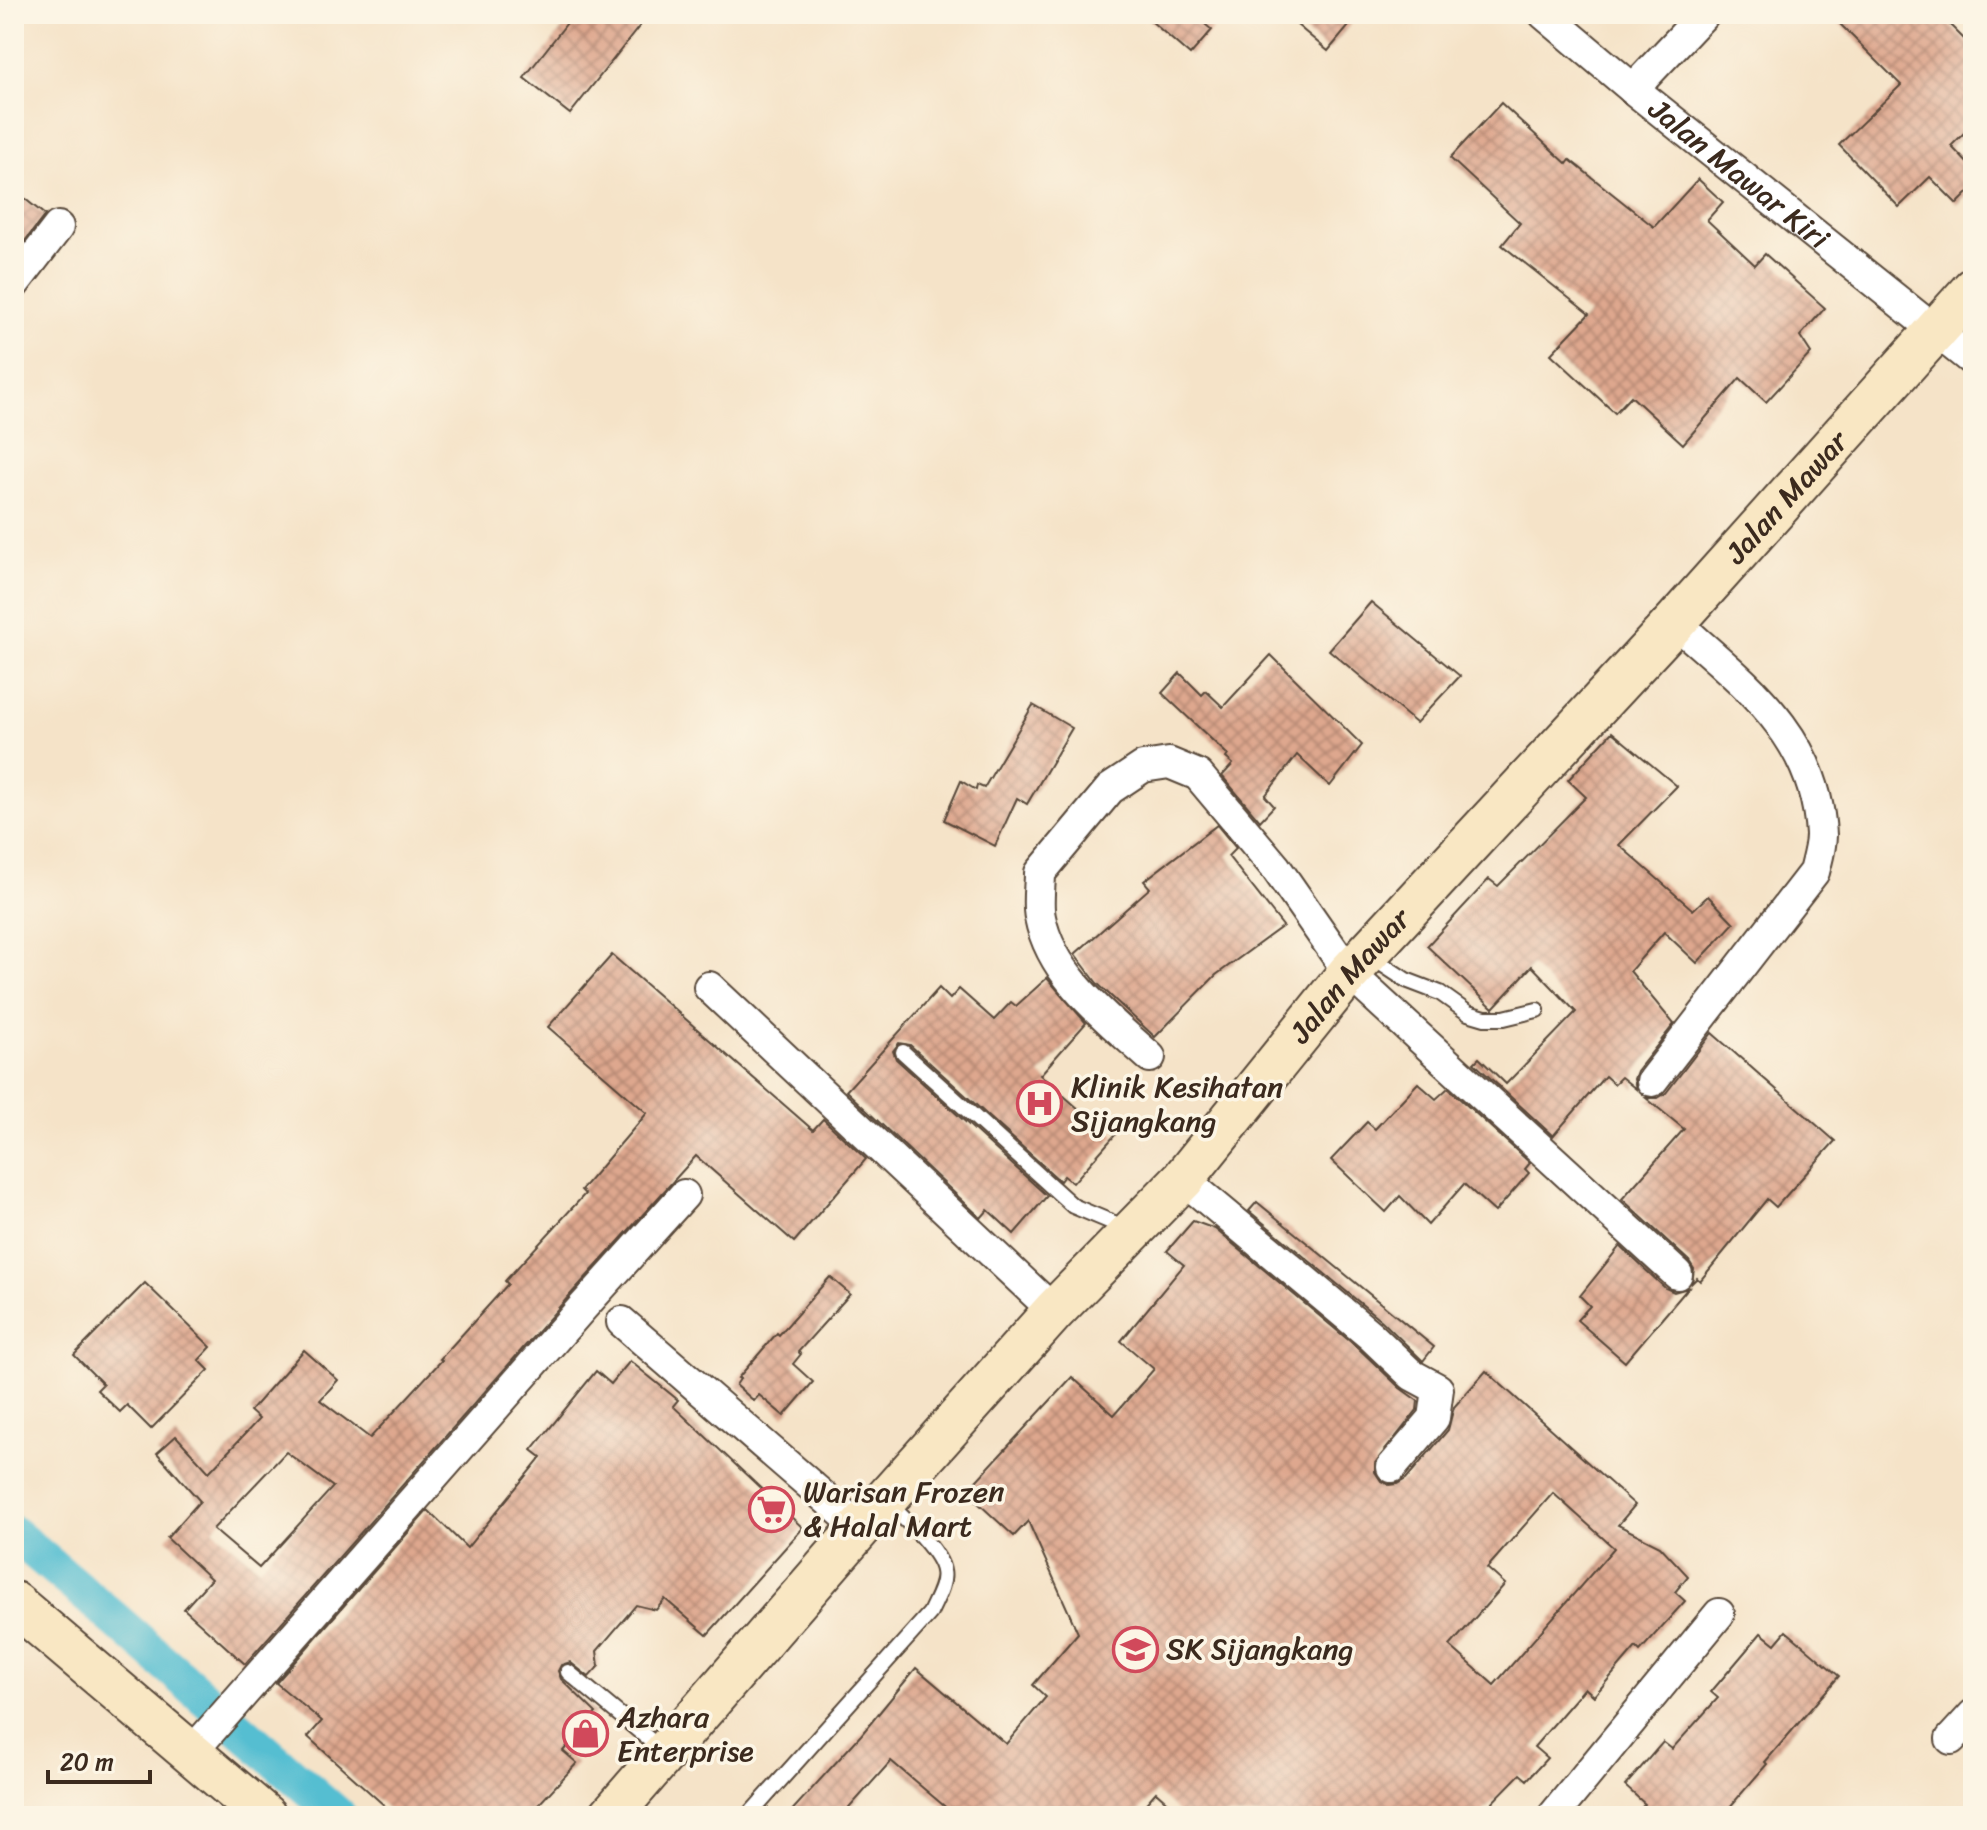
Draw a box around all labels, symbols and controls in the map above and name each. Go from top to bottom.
street label: Jalan Mawar Kiri [1635,83,1842,264]
street label: Jalan Mawar [1711,416,1863,578]
street label: Jalan Mawar [1274,894,1425,1056]
place label: Klinik Kesihatan Sijangkang [1071,1060,1283,1148]
hospital icon: Klinik Kesihatan Sijangkang [1016,1080,1064,1128]
place label: Warisan Frozen & Halal Mart [803,1465,1005,1553]
supermarket icon: Warisan Frozen & Halal Mart [748,1485,796,1533]
place label: SK Sijangkang [1166,1622,1354,1676]
school or university icon: SK Sijangkang [1111,1625,1159,1673]
place label: Azhara Enterprise [616,1690,754,1778]
shop icon: Azhara Enterprise [562,1710,610,1758]
scale bar [48,1734,150,1784]
text: 20 m [60,1741,114,1783]

